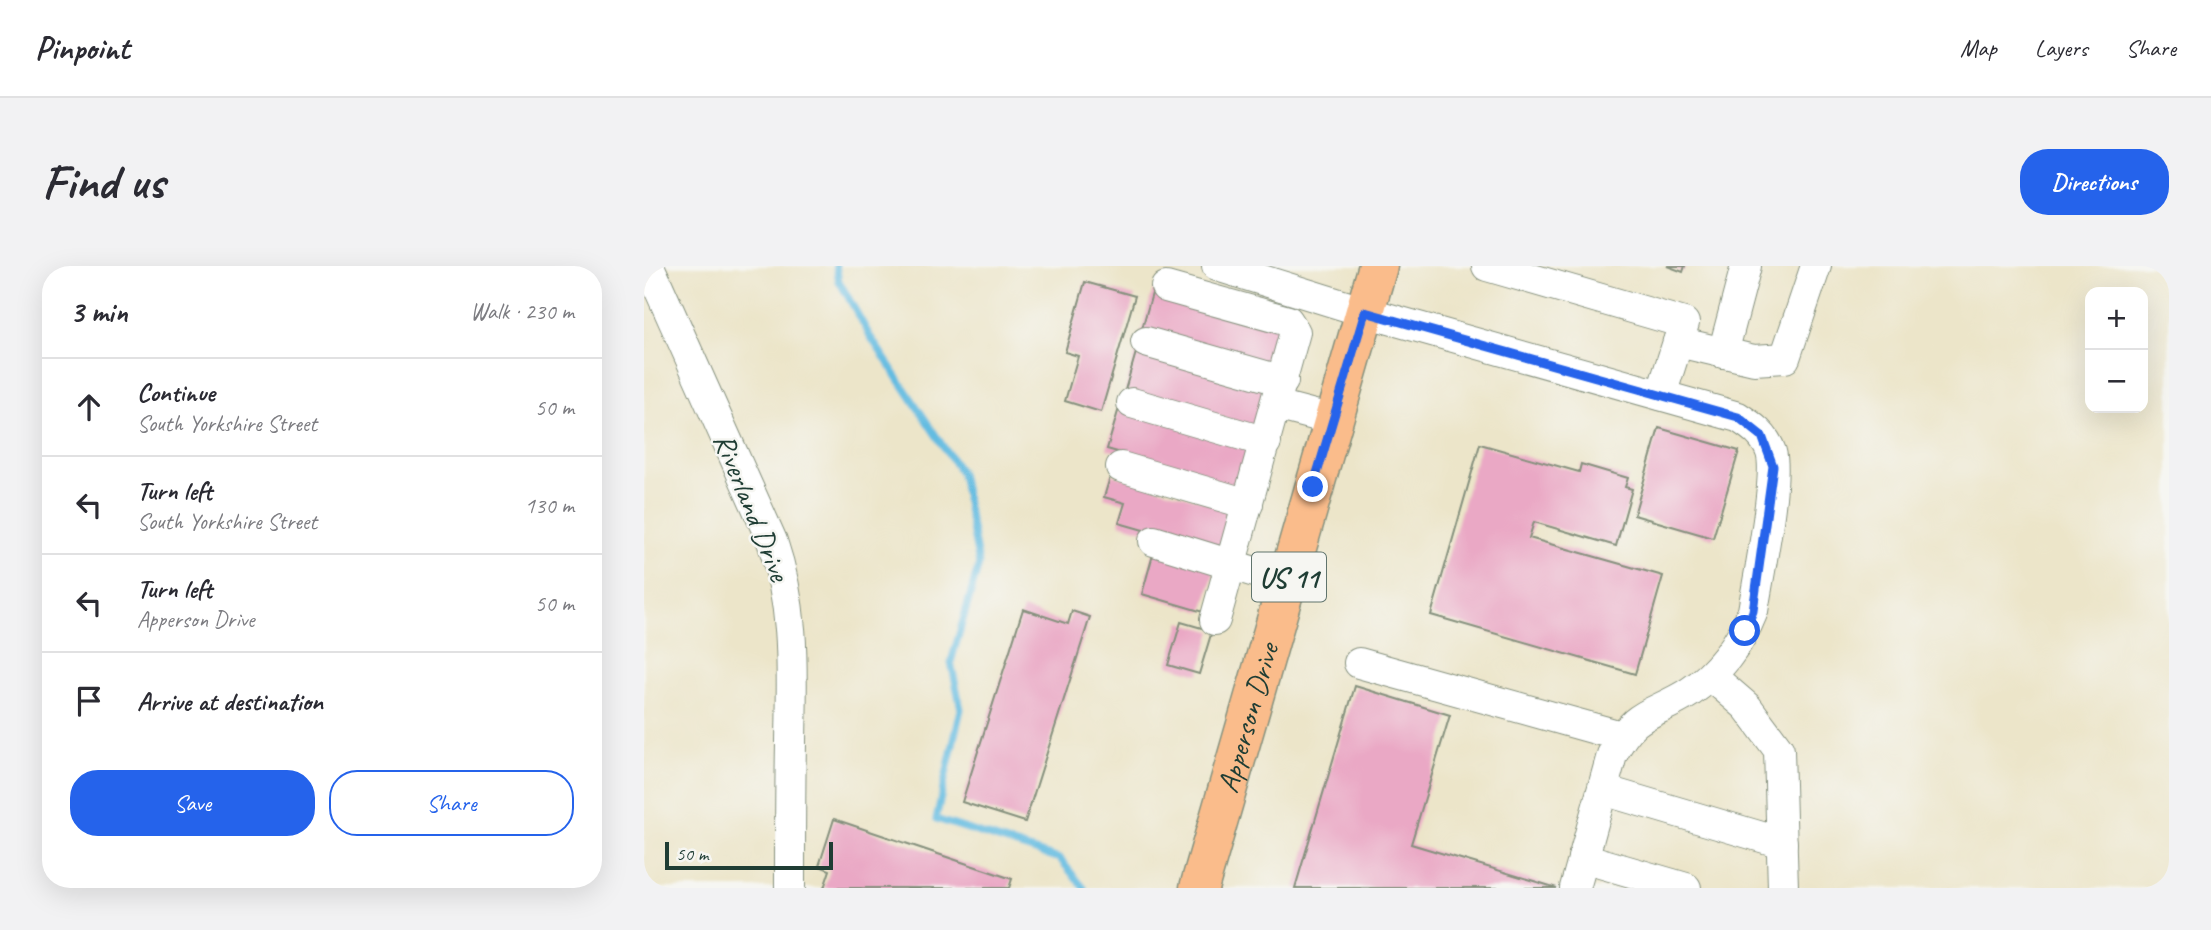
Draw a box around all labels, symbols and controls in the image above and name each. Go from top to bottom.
text: Pinpoint [35,27,129,69]
text: Map [1960,33,1997,63]
text: Layers [2035,33,2088,63]
text: Share [2126,33,2176,63]
button: Directions [2020,149,2169,215]
text: Find us [42,151,164,213]
map controls [2085,287,2148,413]
button: + [2085,287,2148,350]
text: 3 min [70,293,127,331]
text: Walk · 230 m [470,297,574,326]
button: − [2085,350,2148,413]
text: Continue [137,376,215,409]
icon: ahead [70,388,108,426]
text: 50 m [535,393,574,422]
text: South Yorkshire Street [137,409,317,438]
street label: Riverland Drive [705,427,800,589]
route end [1297,471,1328,502]
text: Turn left [137,474,212,507]
icon: left [70,486,108,524]
text: 130 m [525,491,574,520]
text: South Yorkshire Street [137,507,317,536]
road number: US 11 [1252,552,1326,602]
text: Turn left [137,572,212,605]
icon: left [70,584,108,622]
text: 50 m [535,589,574,618]
text: Apperson Drive [137,605,255,634]
route start [1729,615,1760,646]
street label: Apperson Drive [1208,637,1288,797]
icon: arrive [70,682,108,720]
text: Arrive at destination [137,685,323,718]
button: Save [70,770,315,836]
button: Share [329,770,574,836]
scale bar [665,839,833,871]
text: 50 m [676,842,708,866]

